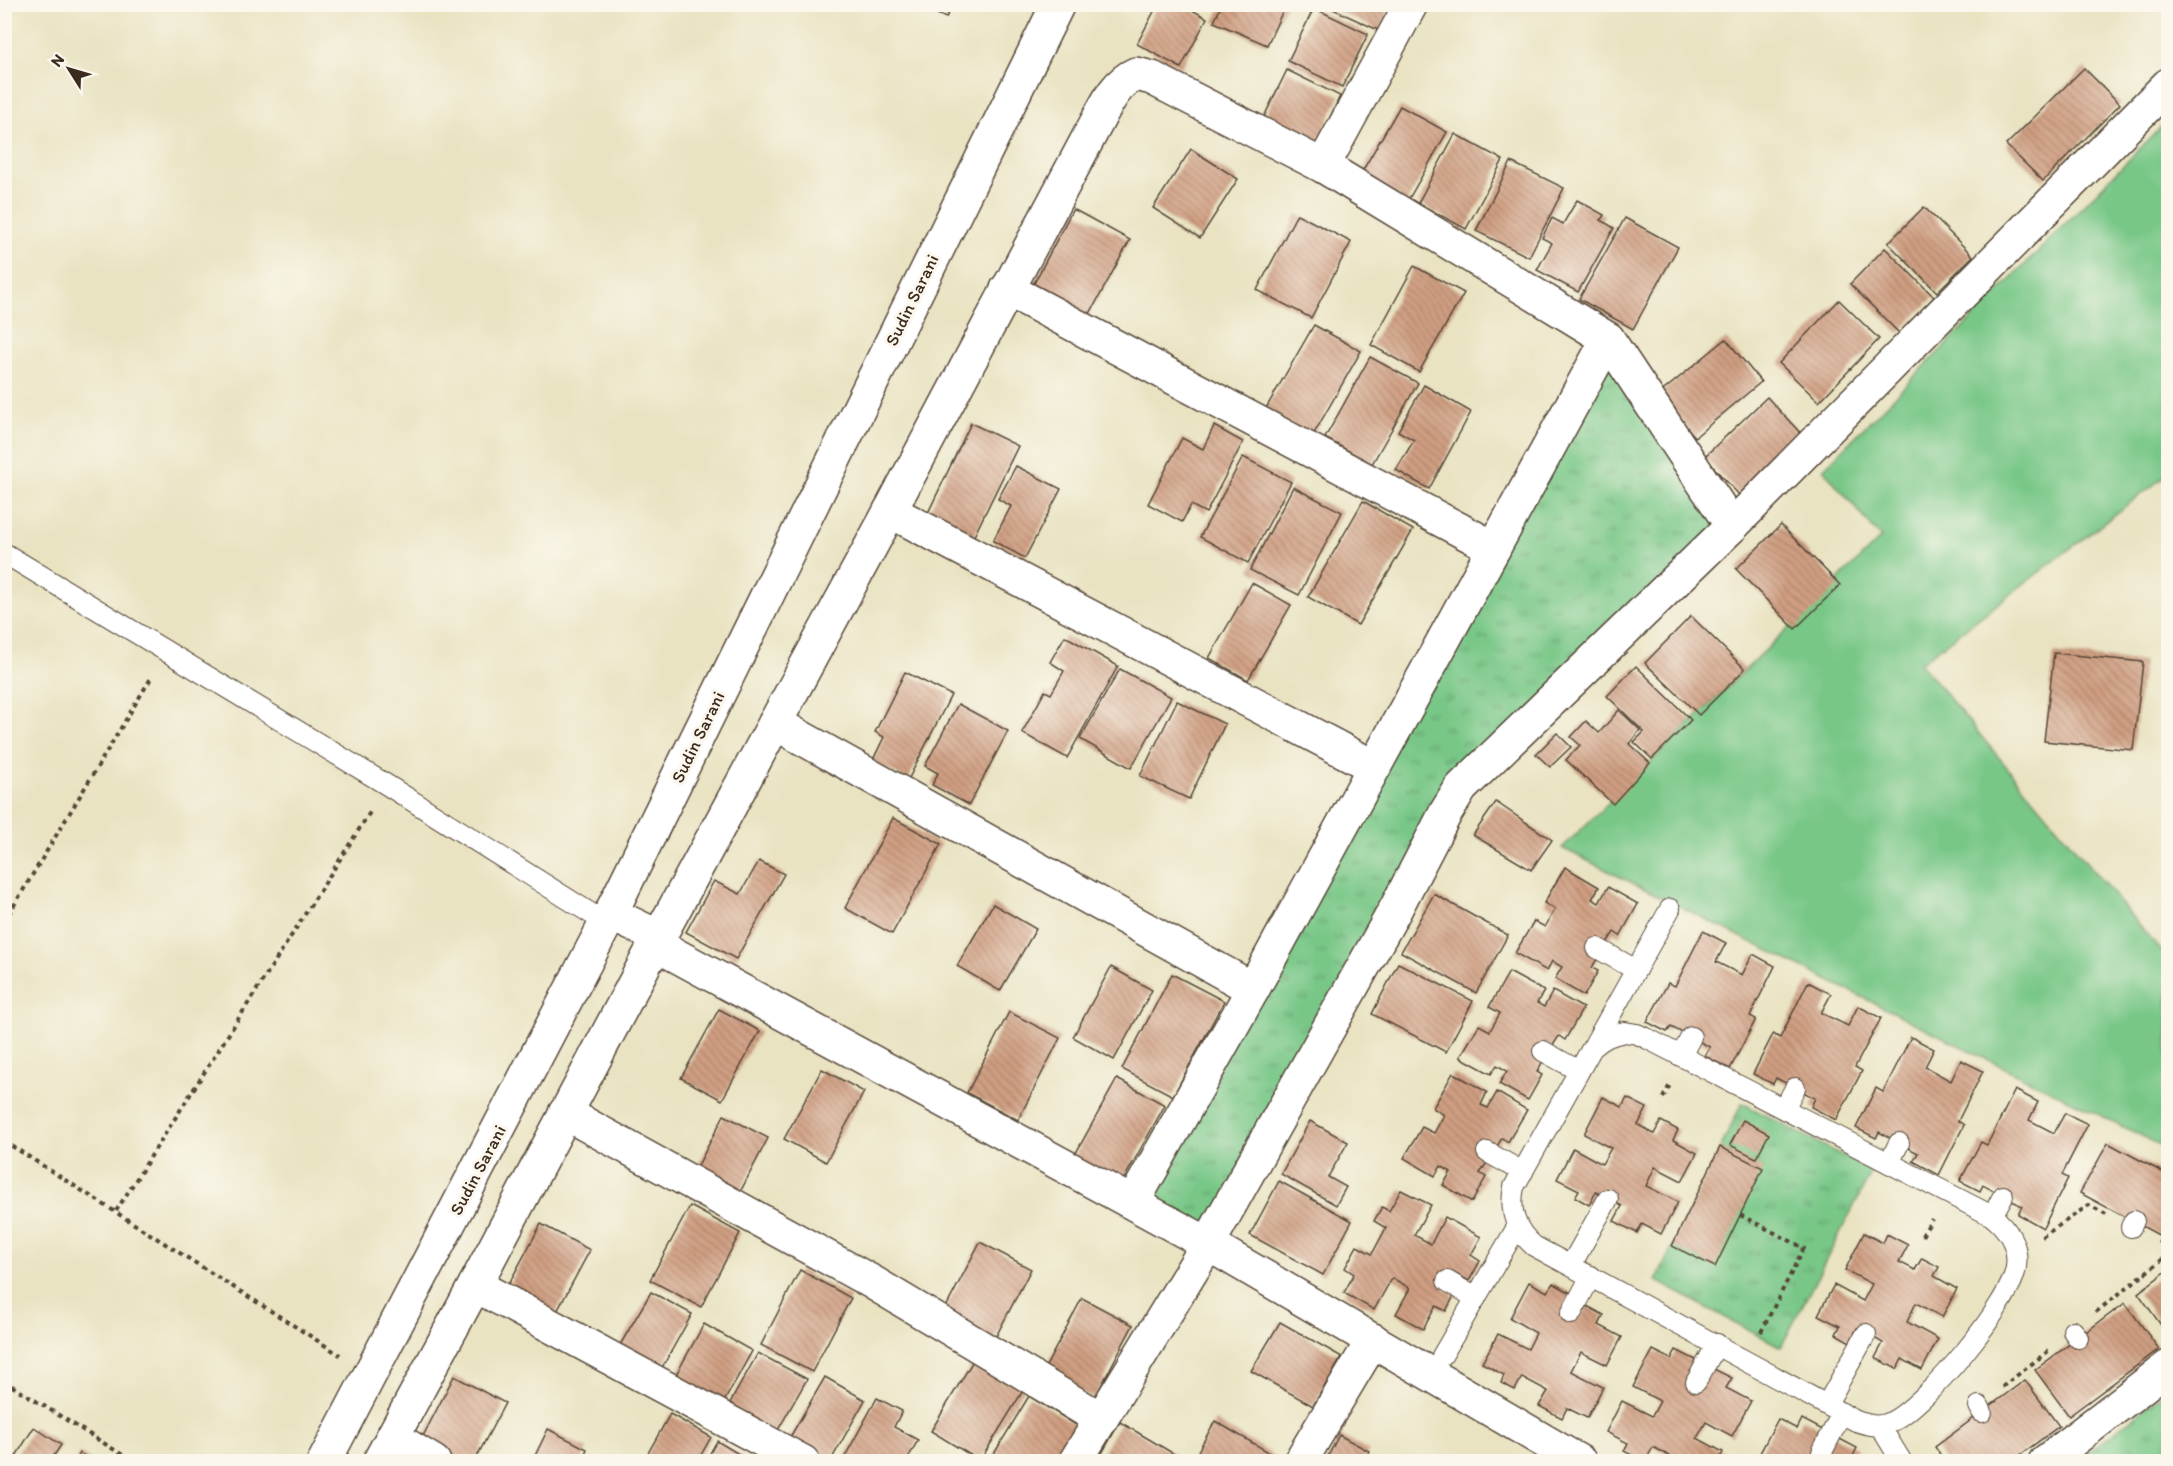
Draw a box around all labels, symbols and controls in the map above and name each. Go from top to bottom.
north arrow [39,39,99,99]
text: N [47,50,68,70]
street label: Sudin Sarani [880,251,944,349]
street label: Sudin Sarani [666,688,730,786]
street label: Sudin Sarani [445,1121,511,1219]

